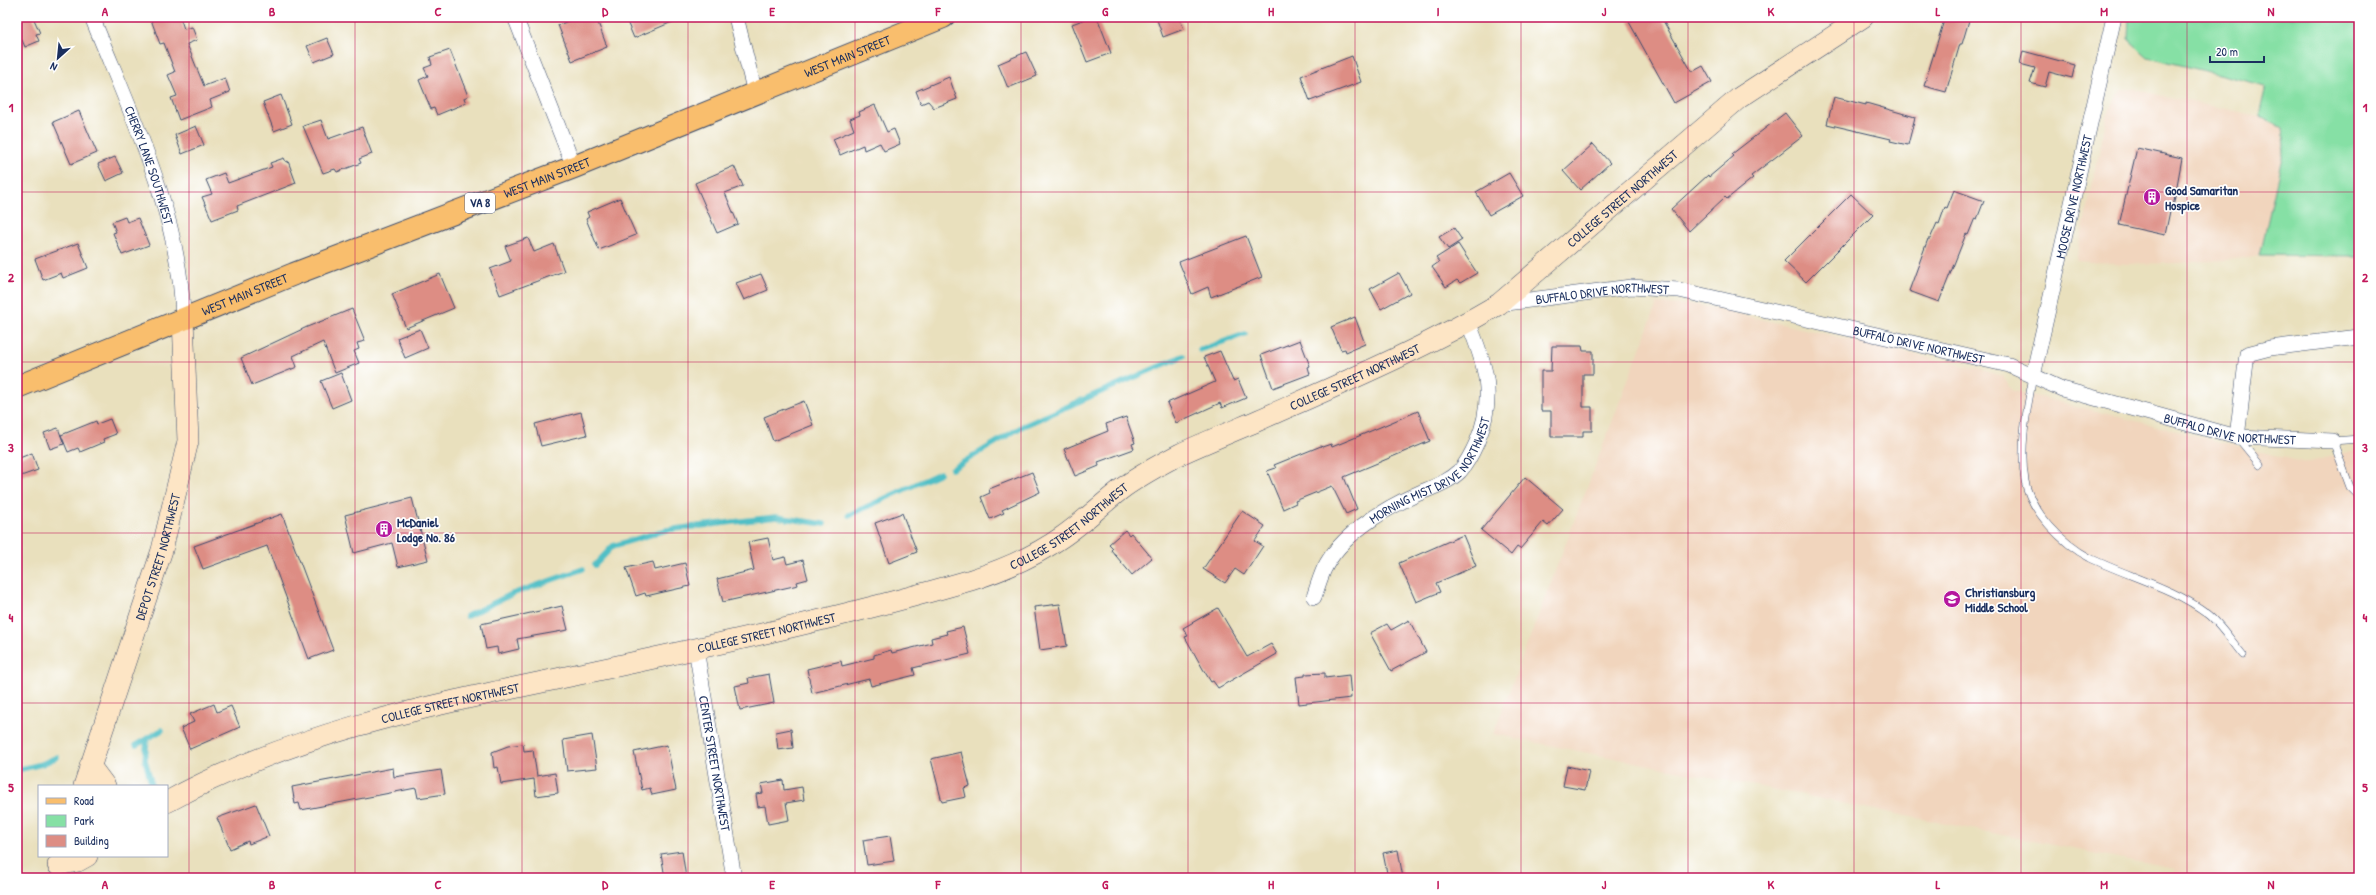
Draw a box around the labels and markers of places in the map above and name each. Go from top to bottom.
place label: Good Samaritan Hospice [2165,181,2238,215]
building icon: Good Samaritan Hospice [2142,187,2162,207]
place label: McDaniel Lodge No. 86 [397,513,456,547]
building icon: McDaniel Lodge No. 86 [374,519,394,539]
place label: Christiansburg Middle School [1965,583,2035,616]
school or university icon: Christiansburg Middle School [1942,589,1962,609]

